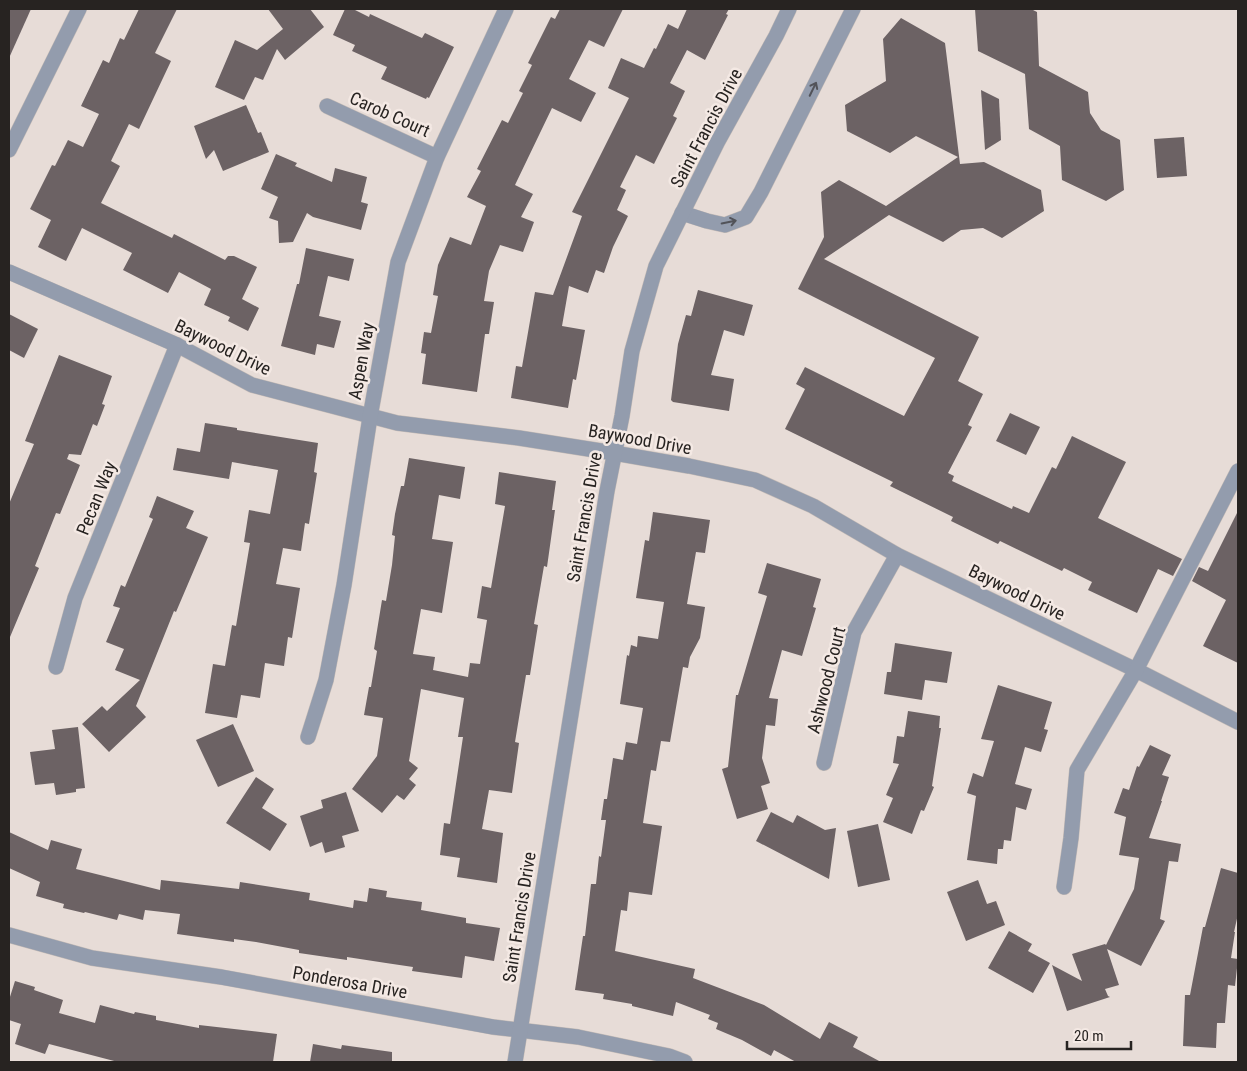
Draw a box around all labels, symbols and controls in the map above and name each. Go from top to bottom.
street label: Saint Francis Drive [666,65,746,191]
one-way arrow [808,82,818,97]
street label: Carob Court [347,87,433,141]
one-way arrow [721,217,737,226]
street label: Baywood Drive [171,315,275,379]
street label: Aspen Way [344,320,378,401]
street label: Baywood Drive [587,420,693,458]
street label: Saint Francis Drive [562,450,606,584]
street label: Pecan Way [72,458,120,538]
street label: Baywood Drive [965,560,1069,624]
street label: Ashwood Court [803,624,849,736]
street label: Saint Francis Drive [498,850,540,984]
street label: Ponderosa Drive [291,962,409,1002]
scale bar [1067,1018,1131,1050]
text: 20 m [1074,1027,1104,1045]

